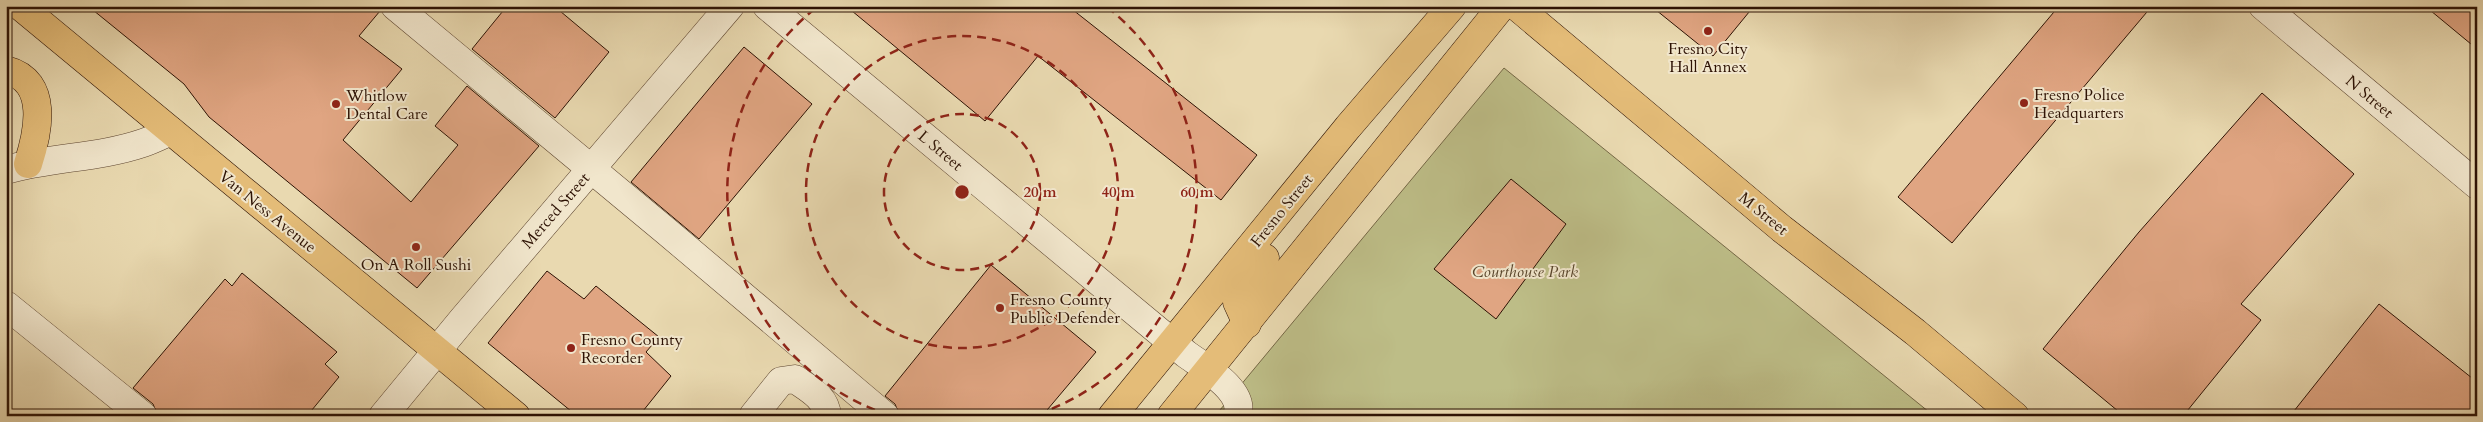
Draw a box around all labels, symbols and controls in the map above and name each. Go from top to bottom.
marker: Fresno City Hall Annex [1702,25,1714,37]
place label: Fresno City Hall Annex [1668,38,1748,78]
street label: N Street [2341,70,2398,123]
place label: Fresno Police Headquarters [2034,84,2125,124]
place label: Whitlow Dental Care [345,85,428,125]
marker: Fresno Police Headquarters [2018,97,2030,109]
marker: Whitlow Dental Care [330,98,342,110]
street label: L Street [913,125,968,176]
street label: Van Ness Avenue [214,166,321,258]
street label: Merced Street [517,168,595,253]
street label: Fresno Street [1246,169,1318,252]
text: 20 m [1023,182,1057,202]
text: 40 m [1101,182,1135,202]
text: 60 m [1180,182,1214,202]
centre of rings [953,183,971,201]
street label: M Street [1734,187,1793,241]
marker: On A Roll Sushi [410,241,422,253]
place label: On A Roll Sushi [361,254,472,276]
park label: Courthouse Park [1472,261,1578,283]
place label: Fresno County Public Defender [1010,289,1120,329]
marker: Fresno County Public Defender [994,302,1006,314]
place label: Fresno County Recorder [581,329,683,369]
marker: Fresno County Recorder [565,342,577,354]

